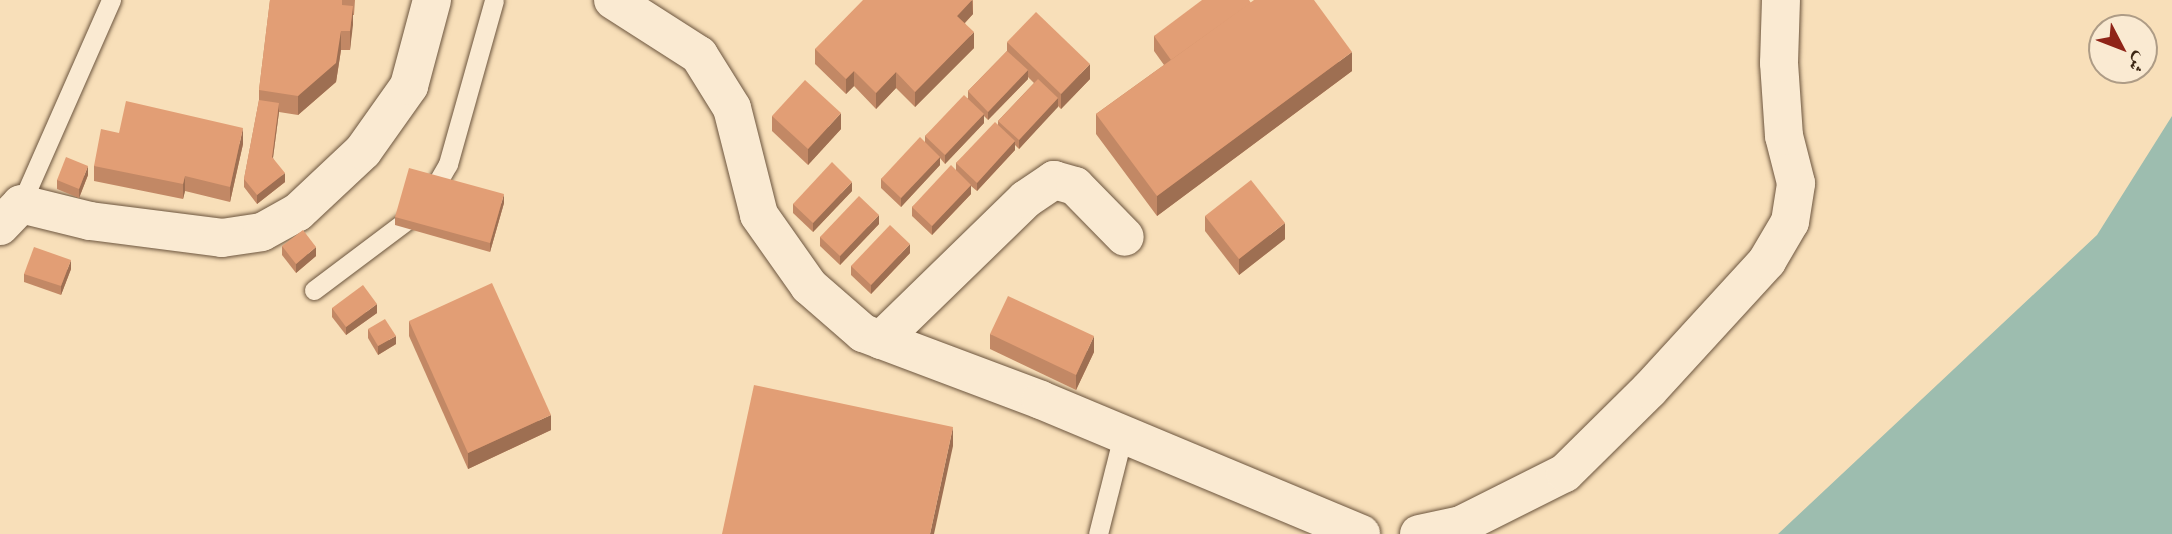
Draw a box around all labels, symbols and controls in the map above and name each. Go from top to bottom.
north arrow [2088,14,2158,84]
text: ش [2122,47,2152,77]

